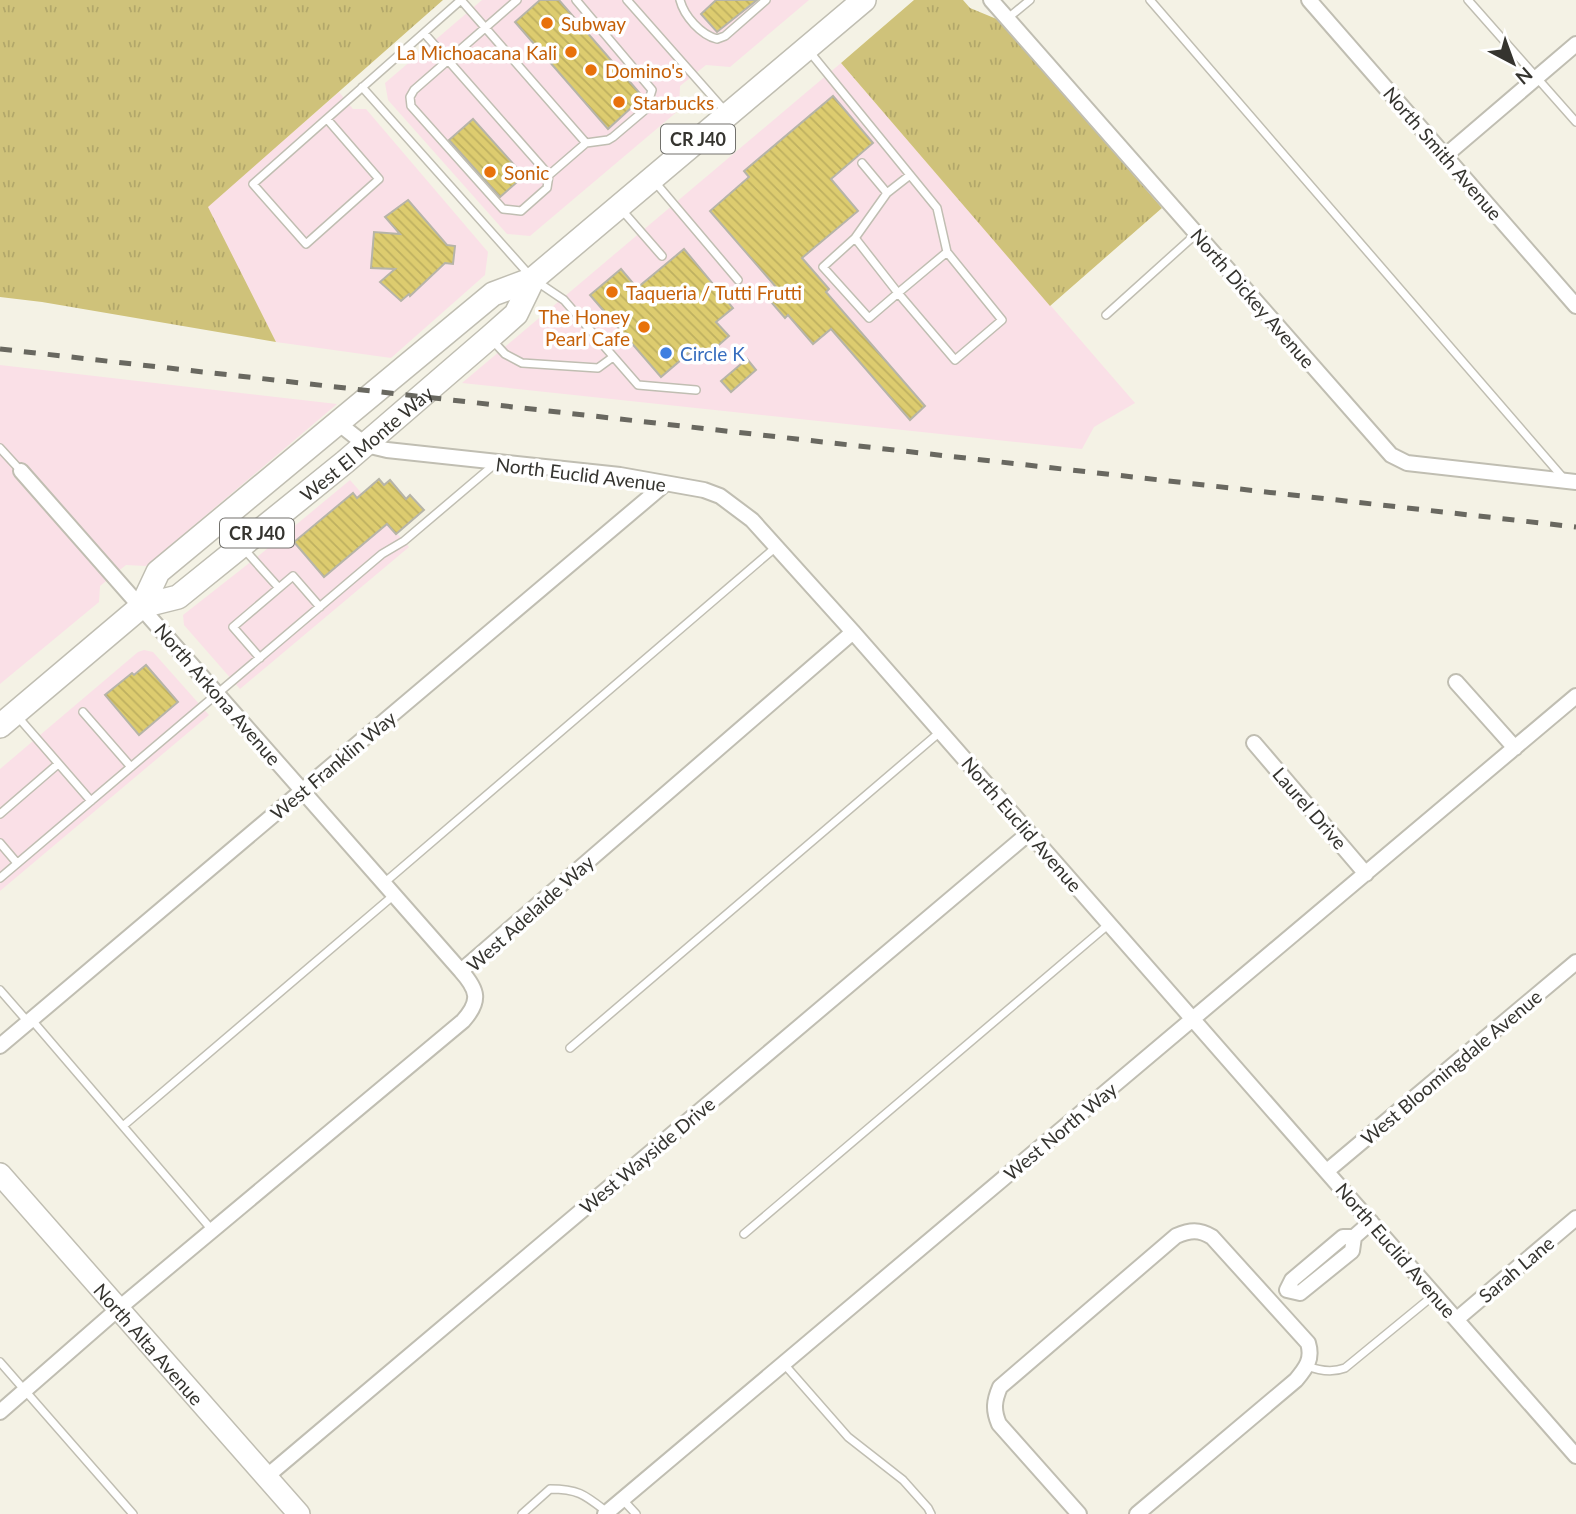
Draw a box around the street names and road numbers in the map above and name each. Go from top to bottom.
street label: North Smith Avenue [1379,82,1507,224]
road number: CR J40 [661,124,735,154]
street label: North Dickey Avenue [1186,223,1320,373]
street label: West El Monte Way [295,380,437,506]
street label: North Euclid Avenue [495,452,667,496]
road number: CR J40 [220,518,294,548]
street label: North Arkona Avenue [150,618,286,770]
street label: West Franklin Way [266,706,401,824]
street label: North Euclid Avenue [957,752,1087,896]
street label: Laurel Drive [1268,762,1352,854]
street label: West Adelaide Way [462,850,598,976]
street label: West Bloomingdale Avenue [1356,985,1546,1149]
street label: West North Way [999,1077,1121,1185]
street label: West Wayside Drive [575,1092,719,1218]
street label: North Euclid Avenue [1331,1178,1461,1322]
street label: Sarah Lane [1474,1231,1558,1307]
street label: North Alta Avenue [90,1278,209,1409]

